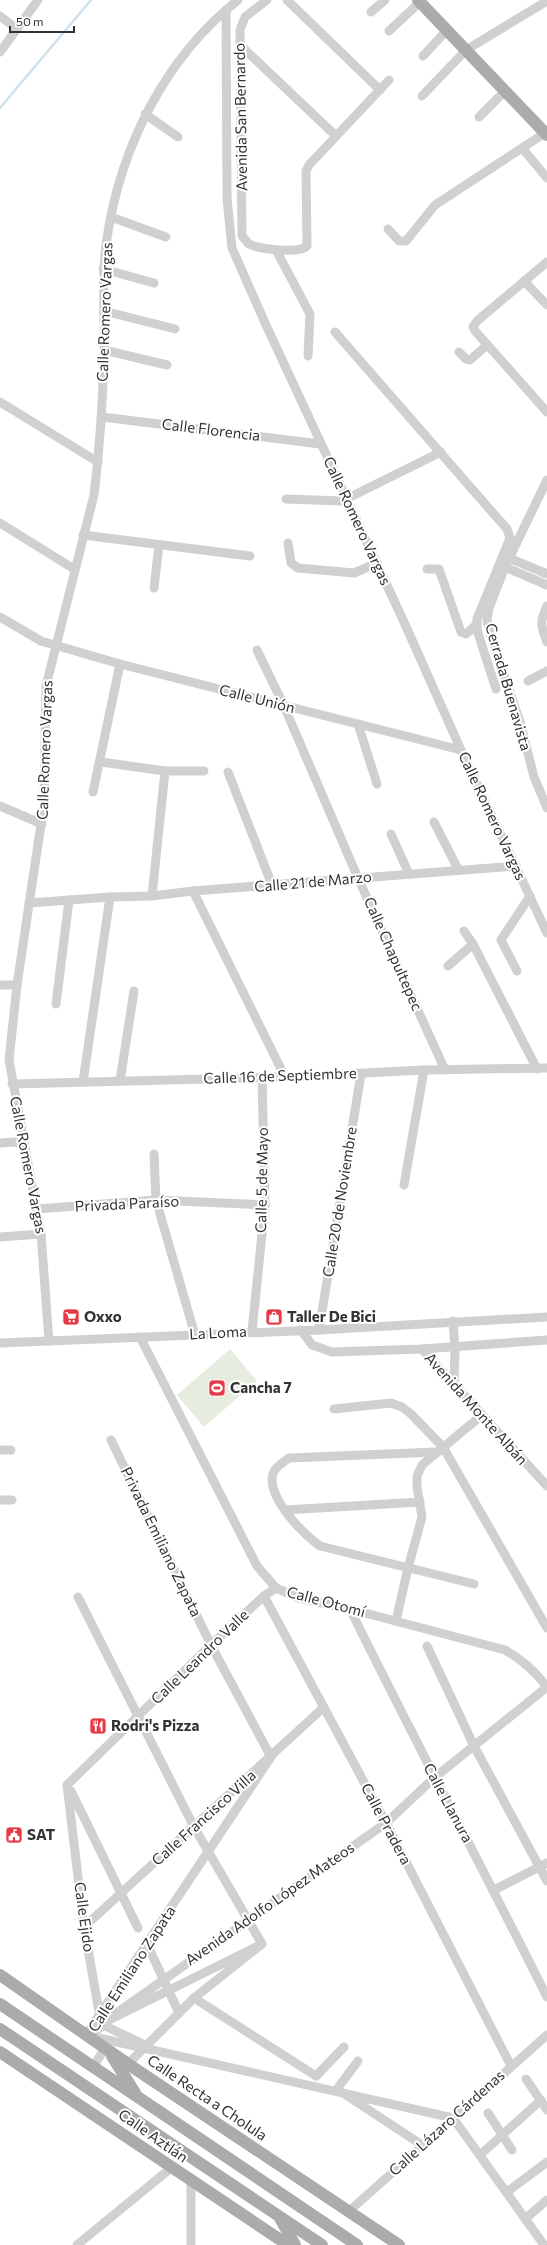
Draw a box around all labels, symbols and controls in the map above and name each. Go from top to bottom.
scale bar [10,8,74,34]
text: 50 m [16,14,44,28]
street label: Avenida San Bernardo [230,43,250,191]
street label: Calle Romero Vargas [93,242,115,382]
street label: Calle Florencia [161,414,261,444]
street label: Calle Romero Vargas [320,453,396,588]
street label: Cerrada Buenavista [482,621,536,753]
street label: Calle Romero Vargas [33,680,55,820]
street label: Calle Unión [217,680,297,716]
street label: Calle Romero Vargas [455,748,531,883]
street label: Calle 21 de Marzo [253,867,373,895]
street label: Calle Chapultepec [361,894,427,1013]
street label: Calle 16 de Septiembre [203,1063,357,1087]
street label: Calle Romero Vargas [7,1095,51,1235]
street label: Calle 20 de Noviembre [318,1125,360,1278]
street label: Calle 5 de Mayo [251,1127,271,1233]
street label: Privada Paraíso [74,1191,180,1215]
supermarket icon: Oxxo [61,1307,81,1327]
place label: Oxxo [84,1307,122,1325]
shop icon: Taller De Bici [264,1307,284,1327]
place label: Taller De Bici [287,1307,376,1325]
street label: La Loma [189,1322,247,1343]
street label: Avenida Monte Albán [422,1348,532,1468]
sports icon: Cancha 7 [207,1378,227,1398]
place label: Cancha 7 [230,1378,292,1396]
street label: Privada Emiliano Zapata [118,1464,206,1619]
street label: Calle Otomí [285,1582,369,1620]
street label: Calle Leandro Valle [147,1605,252,1707]
restaurant icon: Rodri's Pizza [88,1716,108,1736]
place label: Rodri's Pizza [111,1716,200,1734]
street label: Calle Llanura [420,1760,477,1845]
street label: Calle Francisco Villa [147,1766,259,1869]
street label: Calle Pradera [358,1780,416,1867]
public building icon: SAT [4,1825,24,1845]
place label: SAT [27,1825,56,1843]
street label: Avenida Adolfo López Mateos [181,1838,358,1969]
street label: Calle Ejido [71,1881,99,1953]
street label: Calle Emiliano Zapata [84,1902,179,2035]
street label: Calle Recta a Cholula [144,2050,271,2144]
street label: Calle Lázaro Cárdenas [385,2065,508,2179]
street label: Calle Aztlán [115,2105,192,2166]

